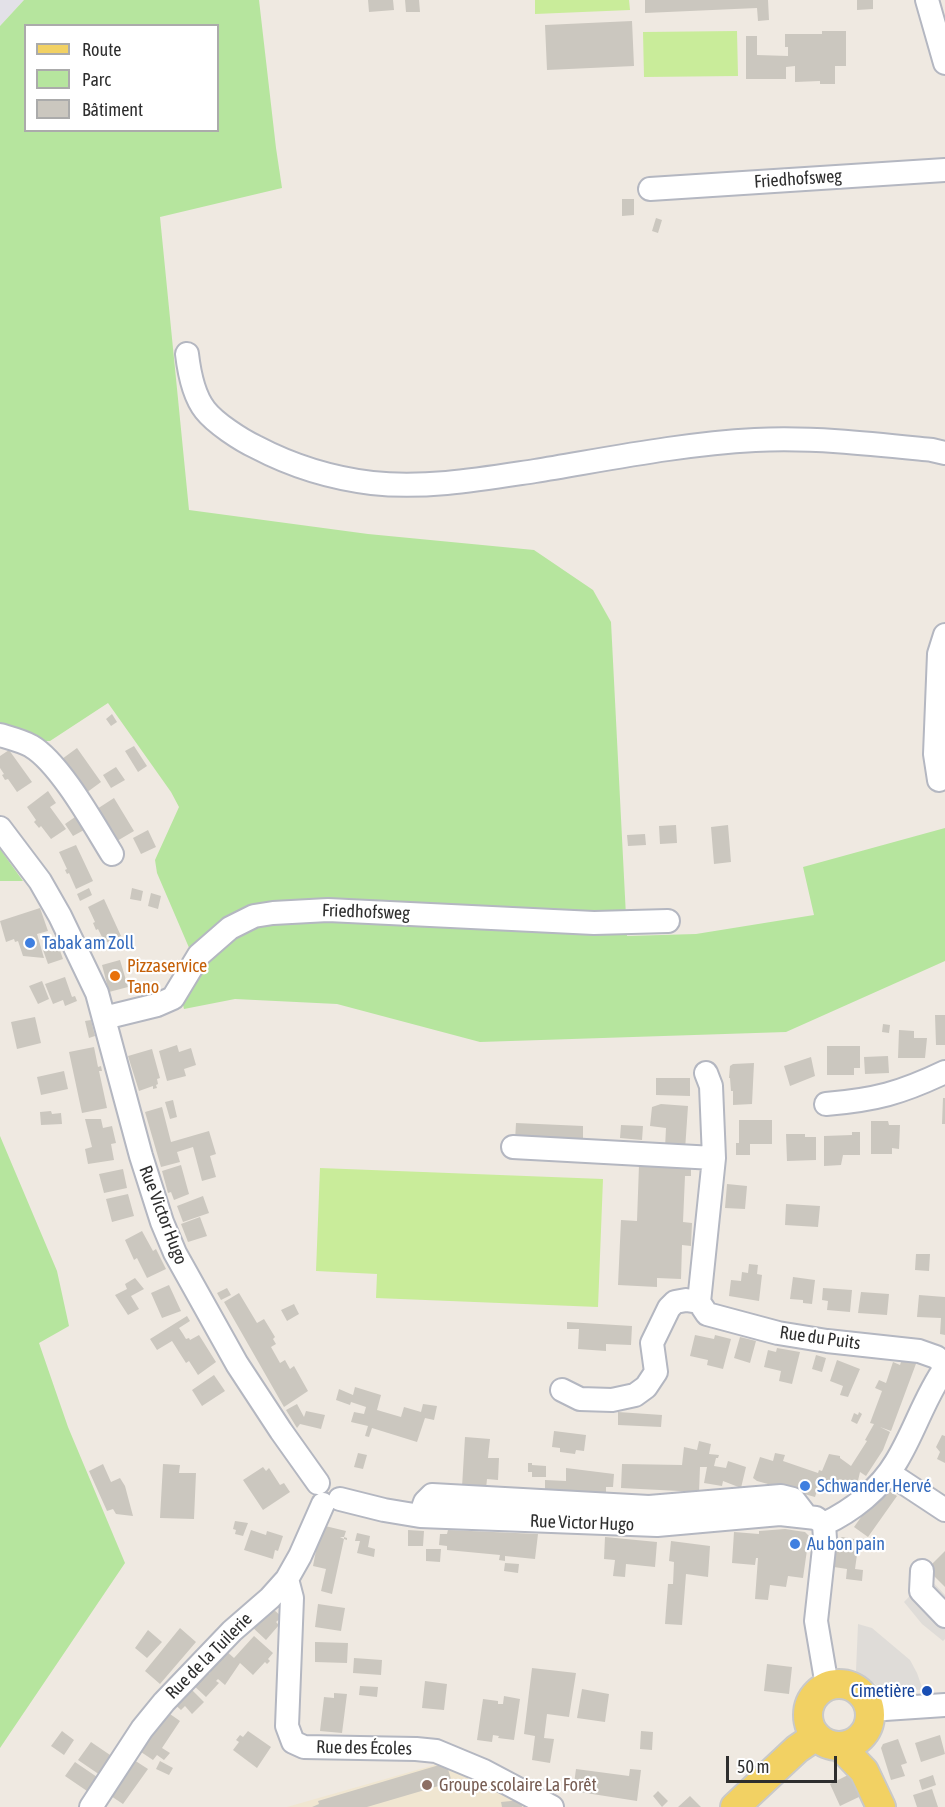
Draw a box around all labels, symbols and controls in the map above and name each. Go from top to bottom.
legend [24,24,219,132]
text: Route [82,39,121,60]
text: Parc [82,69,111,90]
text: Bâtiment [82,99,143,120]
street label: Friedhofsweg [753,165,843,193]
street label: Friedhofsweg [322,900,410,924]
place label: Tabak am Zoll [42,932,134,954]
marker: Tabak am Zoll [23,936,37,950]
place label: Pizzaservice Tano [127,955,207,998]
marker: Pizzaservice Tano [108,969,122,983]
street label: Rue Victor Hugo [134,1162,192,1268]
street label: Rue du Puits [778,1322,862,1354]
place label: Schwander Hervé [817,1475,931,1497]
marker: Schwander Hervé [798,1479,812,1493]
street label: Rue Victor Hugo [530,1510,634,1536]
place label: Au bon pain [807,1533,885,1555]
marker: Au bon pain [788,1537,802,1551]
street label: Rue de la Tuilerie [161,1608,257,1704]
place label: Cimetière [851,1680,915,1702]
marker: Cimetière [920,1684,934,1698]
street label: Rue des Écoles [316,1736,412,1760]
scale bar [729,1744,840,1782]
text: 50 m [737,1756,769,1777]
place label: Groupe scolaire La Forêt [439,1774,597,1796]
marker: Groupe scolaire La Forêt [420,1778,434,1792]

